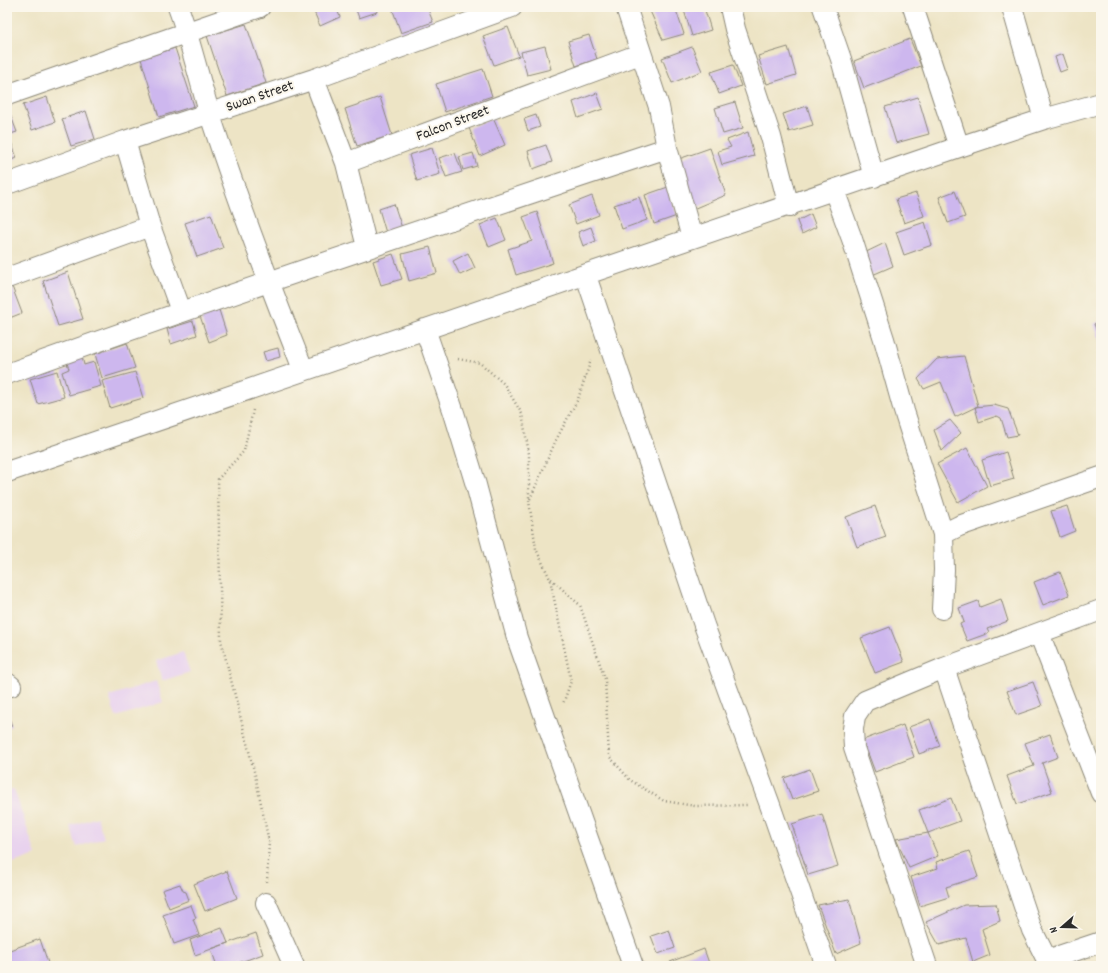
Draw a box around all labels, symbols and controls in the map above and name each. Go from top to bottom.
street label: Swan Street [223,75,297,119]
street label: Falcon Street [413,100,493,148]
north arrow [1042,907,1082,947]
text: N [1046,924,1063,935]

